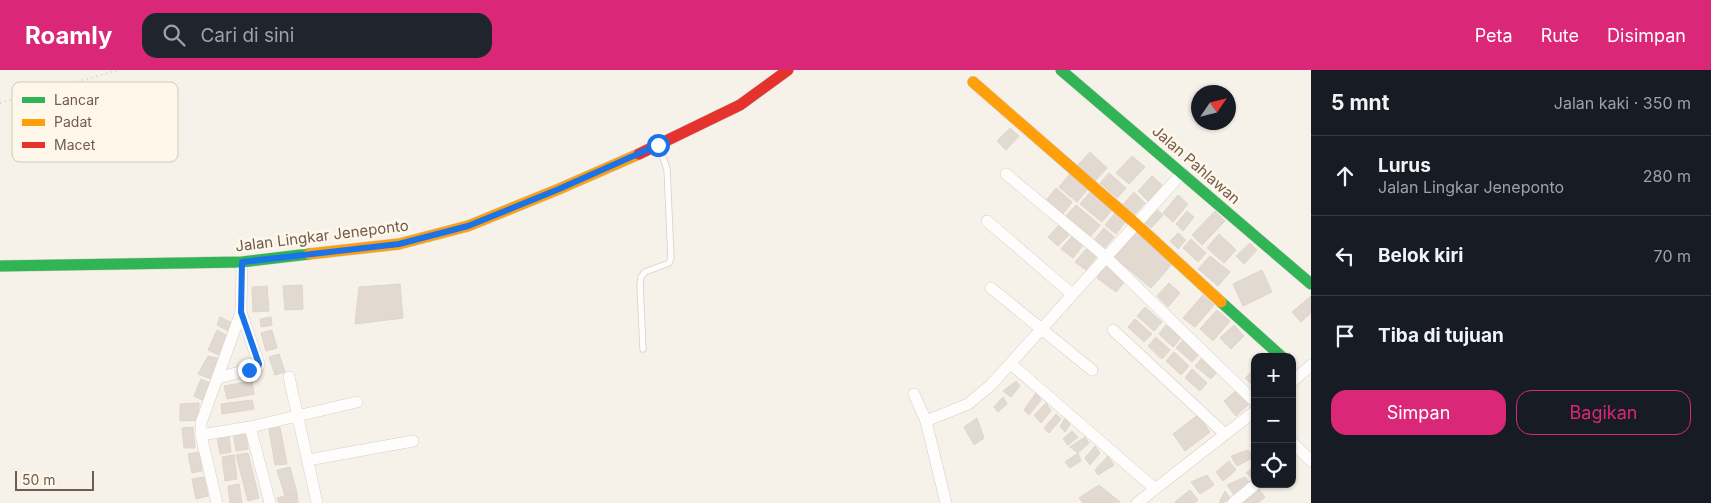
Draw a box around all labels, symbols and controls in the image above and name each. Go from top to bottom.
search box [142,13,492,58]
text: Roamly [25,21,112,50]
icon: search [160,21,188,49]
text: Cari di sini [200,24,294,47]
text: Peta [1475,25,1513,46]
text: Rute [1541,25,1579,46]
text: Disimpan [1607,25,1686,46]
legend [12,82,178,162]
north arrow [1191,85,1236,130]
text: 5 mnt [1331,90,1389,115]
text: Lancar [54,91,99,108]
text: Jalan kaki · 350 m [1554,93,1691,113]
text: Padat [54,113,92,130]
street label: Jalan Pahlawan [1148,121,1244,208]
route start [647,134,670,157]
text: Macet [54,136,96,153]
text: Lurus [1378,154,1431,177]
icon: ahead [1331,162,1359,190]
text: 280 m [1643,166,1691,186]
text: Jalan Lingkar Jeneponto [1378,177,1564,197]
street label: Jalan Lingkar Jeneponto [234,215,410,256]
icon: left [1331,242,1359,270]
text: Belok kiri [1378,244,1463,267]
text: 70 m [1654,246,1691,266]
icon: arrive [1331,322,1359,350]
text: Tiba di tujuan [1378,324,1504,347]
map controls [1251,353,1296,488]
button: + [1251,353,1296,398]
route end [238,359,261,382]
button: Simpan [1331,390,1506,435]
button: Bagikan [1516,390,1691,435]
button: − [1251,398,1296,443]
button: locate [1251,443,1296,488]
scale bar [15,468,94,491]
text: 50 m [22,471,56,488]

